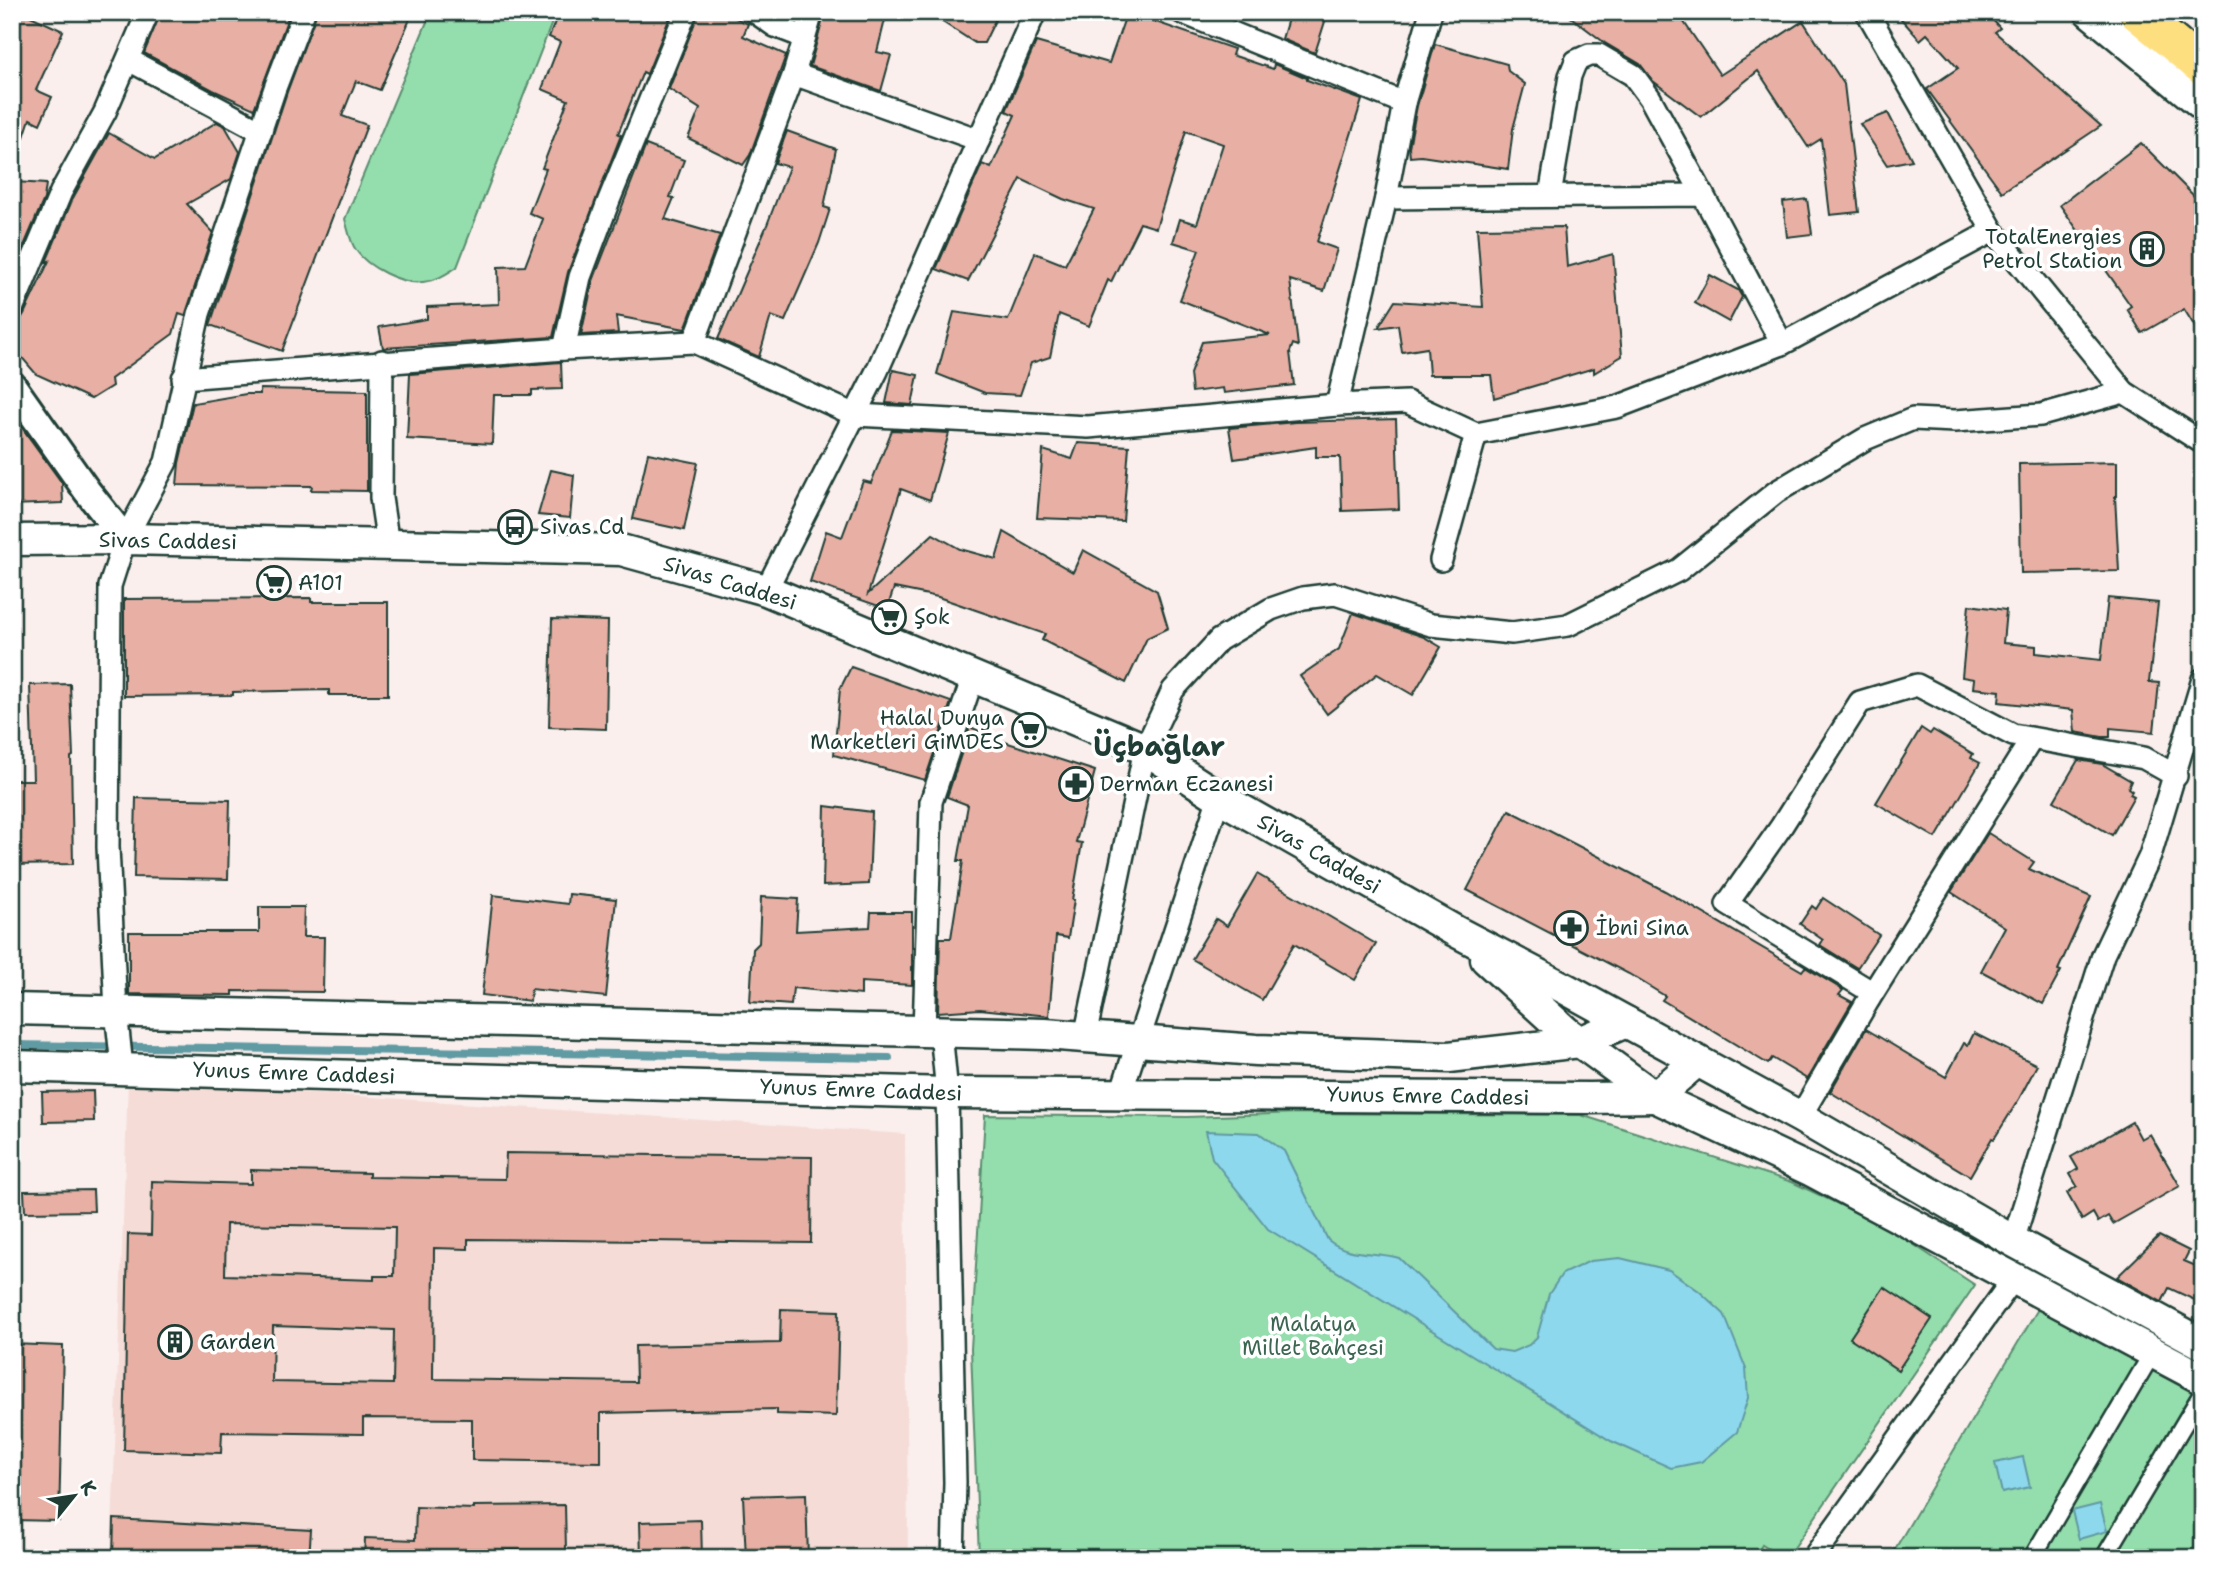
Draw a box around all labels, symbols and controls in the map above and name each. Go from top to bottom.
place label: TotalEnergies Petrol Station [1982,223,2122,275]
building icon: TotalEnergies Petrol Station [2128,230,2166,268]
bus stop icon: Sivas Cd [496,508,534,546]
place label: Sivas Cd [540,513,625,541]
street label: Sivas Caddesi [99,526,237,556]
street label: Sivas Caddesi [660,549,800,617]
supermarket icon: A101 [255,564,293,602]
place label: A101 [298,569,343,597]
supermarket icon: Şok [870,598,908,636]
place label: Şok [914,603,950,631]
place label: Halal Dunya Marketleri GiMDES [810,704,1004,756]
supermarket icon: Halal Dunya Marketleri GiMDES [1010,711,1048,749]
district label: Üçbağlar [1093,727,1225,765]
pharmacy icon: Derman Eczanesi [1057,765,1095,803]
place label: Derman Eczanesi [1100,770,1274,798]
street label: Sivas Caddesi [1252,807,1386,901]
pharmacy icon: İbni Sina [1552,909,1590,947]
place label: İbni Sina [1596,914,1689,942]
street label: Yunus Emre Caddesi [192,1055,396,1091]
street label: Yunus Emre Caddesi [759,1072,963,1108]
street label: Yunus Emre Caddesi [1326,1080,1530,1112]
park label: Malatya Millet Bahçesi [1242,1310,1384,1362]
building icon: Garden [156,1323,194,1361]
place label: Garden [200,1328,275,1356]
north arrow [38,1462,108,1532]
text: K [74,1476,102,1500]

